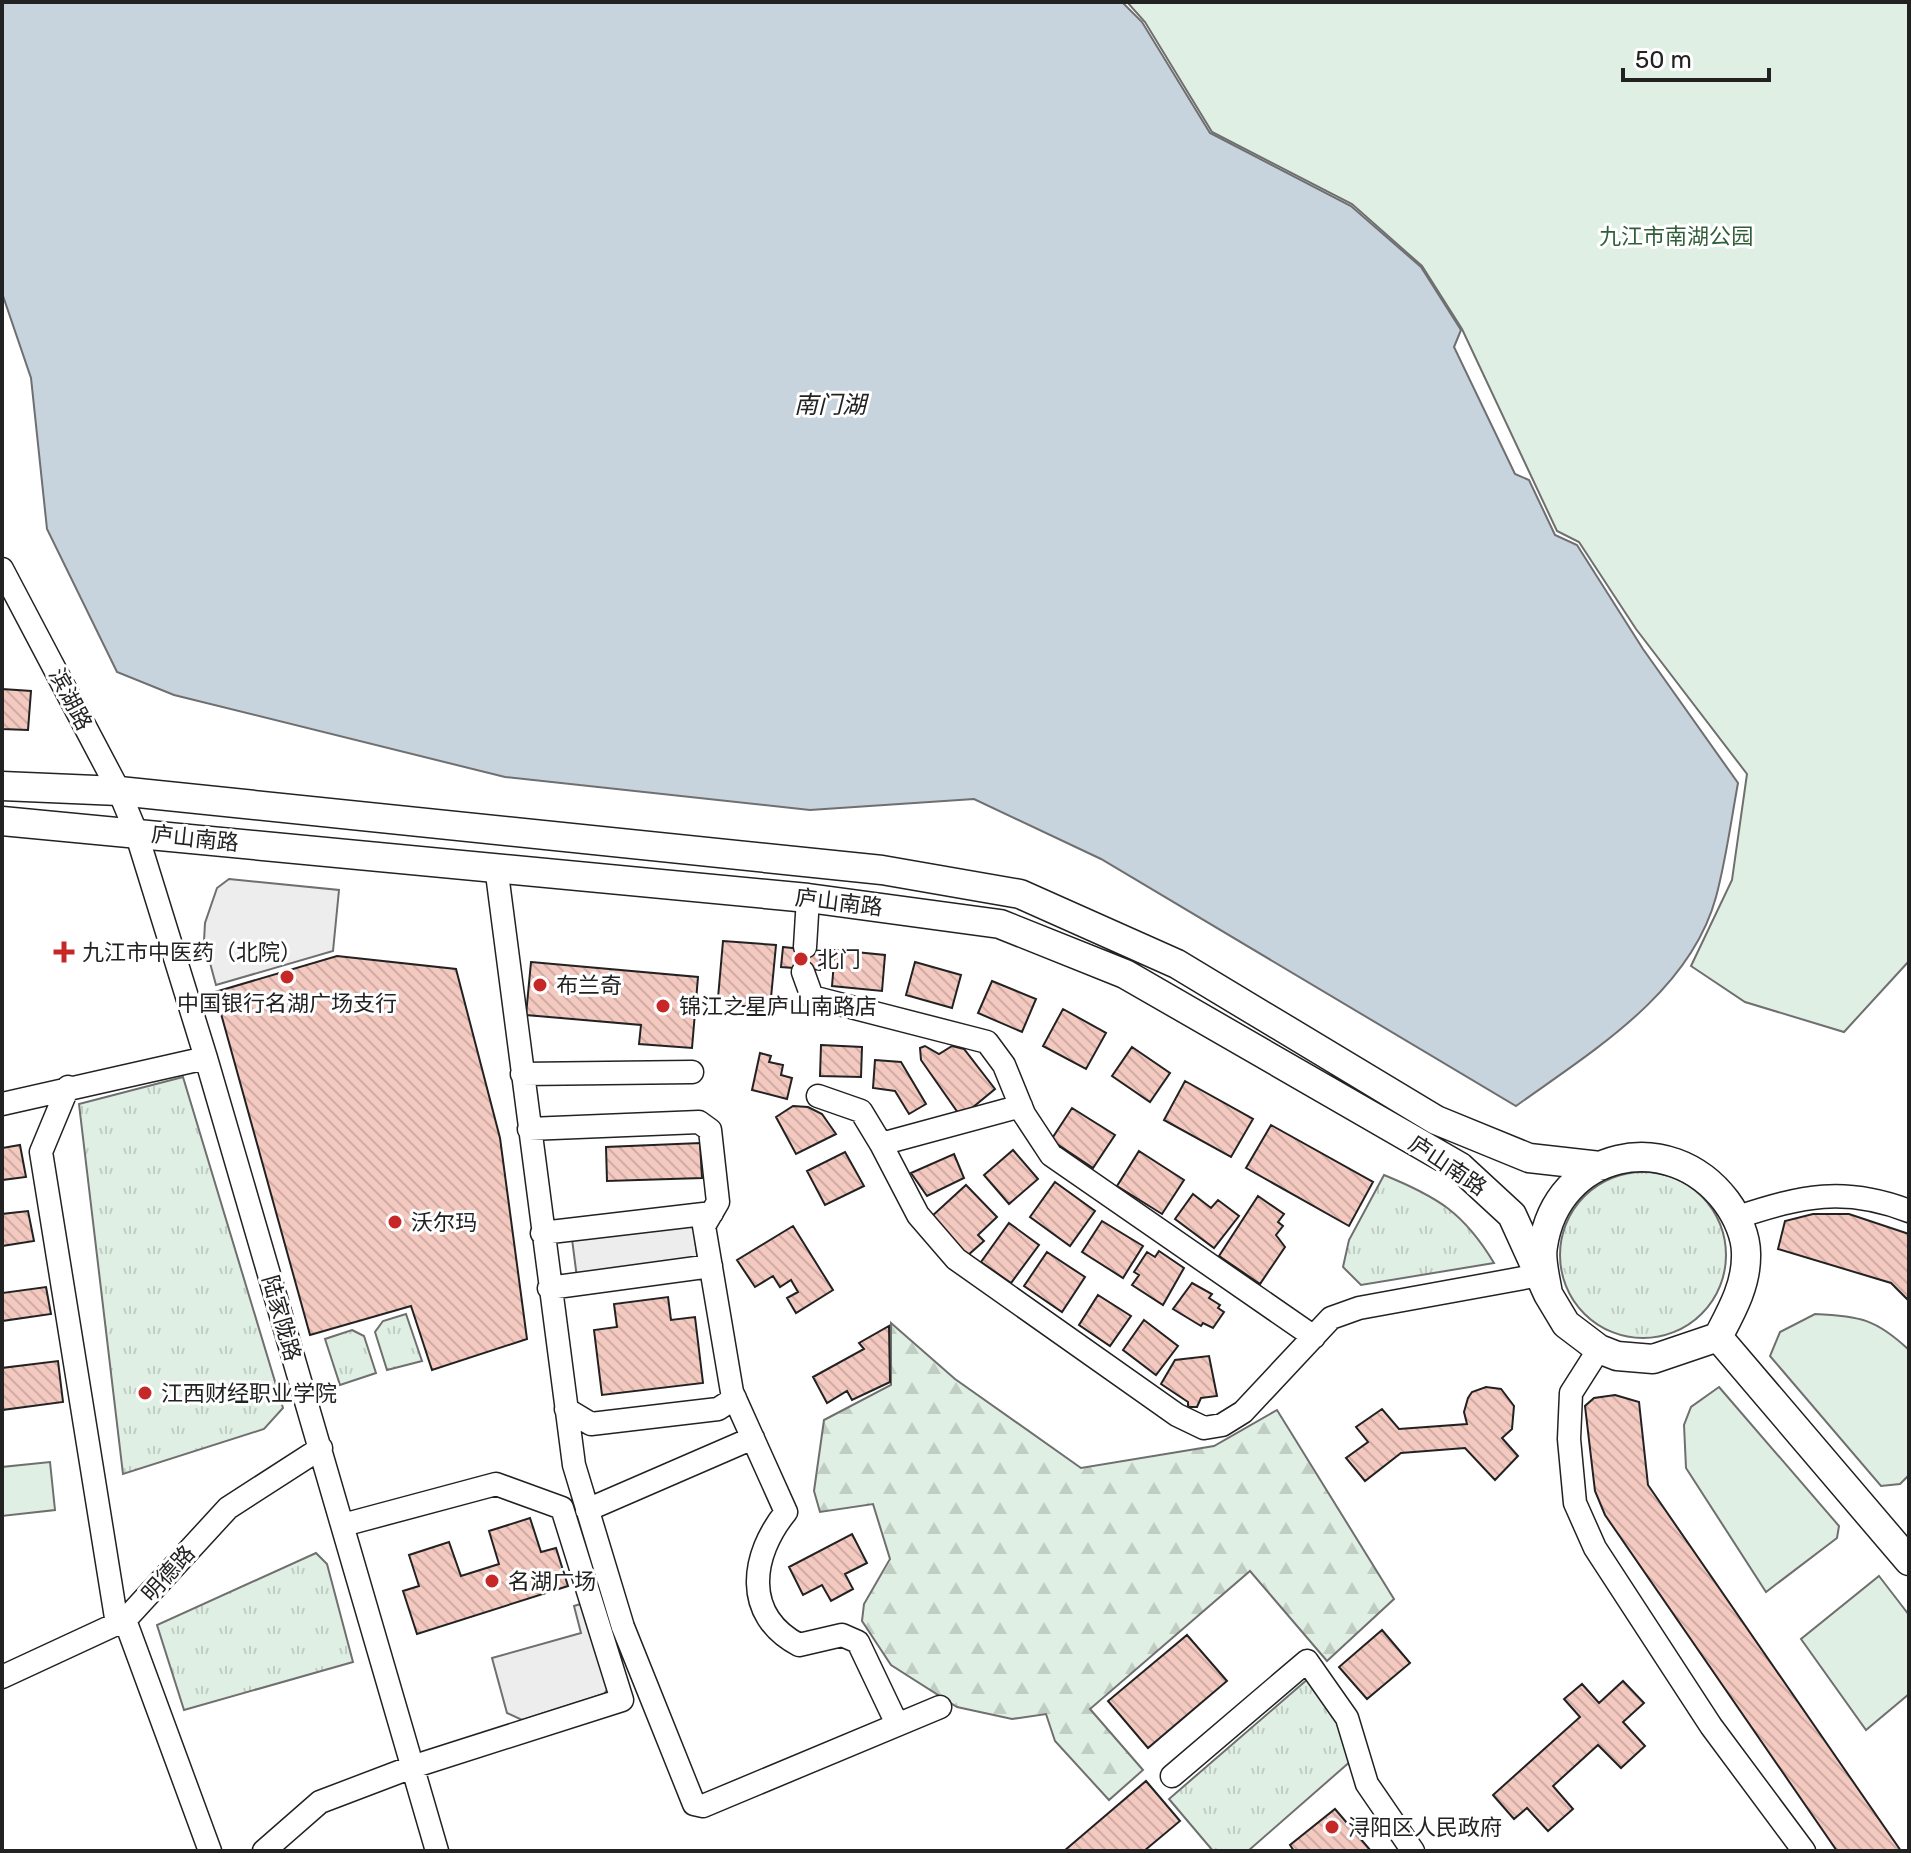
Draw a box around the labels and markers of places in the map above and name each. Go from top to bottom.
place label: 九江市中医药（北院） [82,939,302,966]
marker: 九江市中医药（北院） [53,941,75,963]
place label: 北门 [817,946,861,973]
marker: 北门 [792,950,810,968]
marker: 中国银行名湖广场支行 [278,968,296,986]
place label: 布兰奇 [556,972,622,999]
marker: 布兰奇 [531,976,549,994]
place label: 中国银行名湖广场支行 [177,990,397,1017]
place label: 锦江之星庐山南路店 [679,993,877,1020]
marker: 锦江之星庐山南路店 [654,997,672,1015]
place label: 沃尔玛 [411,1209,477,1236]
marker: 沃尔玛 [386,1213,404,1231]
place label: 江西财经职业学院 [161,1380,337,1407]
marker: 江西财经职业学院 [136,1384,154,1402]
place label: 名湖广场 [508,1568,596,1595]
marker: 名湖广场 [483,1572,501,1590]
place label: 浔阳区人民政府 [1348,1814,1502,1841]
marker: 浔阳区人民政府 [1323,1818,1341,1836]

